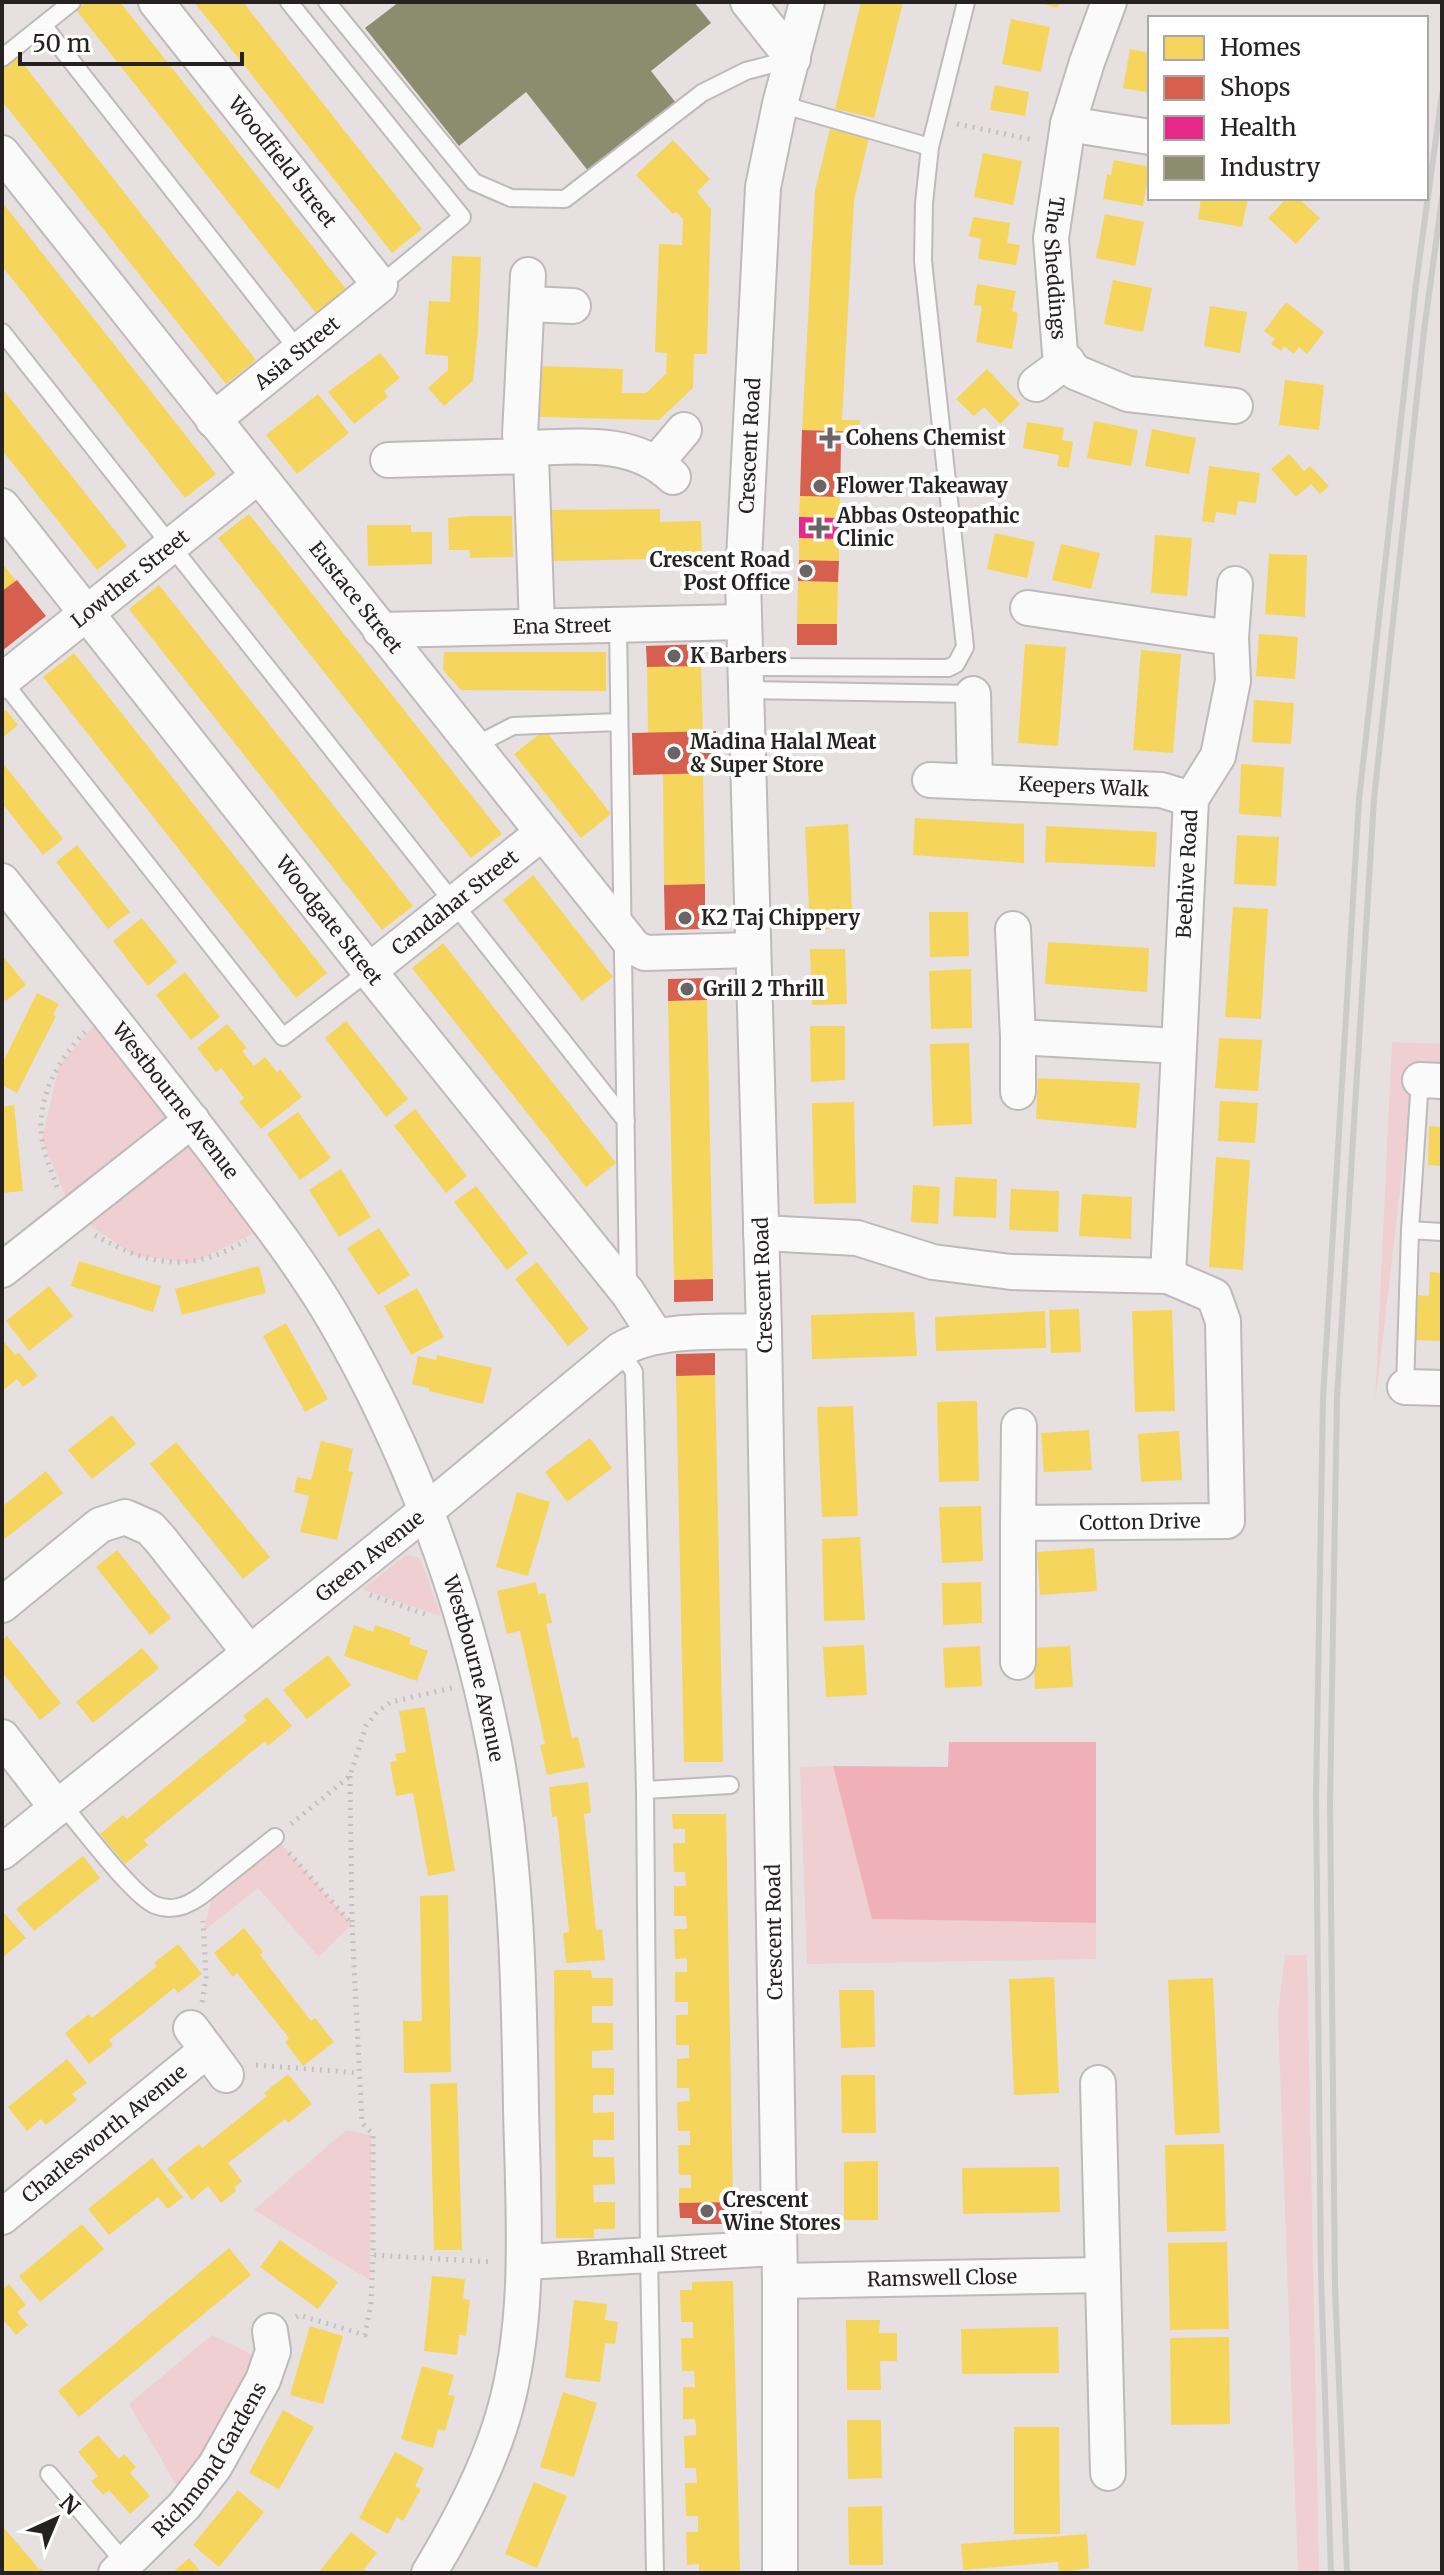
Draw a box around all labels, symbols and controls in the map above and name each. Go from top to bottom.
scale bar [20,16,242,66]
legend [1148,16,1428,200]
text: 50 m [32,28,91,59]
text: Homes [1220,32,1301,63]
text: Shops [1220,72,1291,103]
street label: Woodfield Street [223,90,343,232]
text: Health [1220,112,1297,143]
text: Industry [1220,152,1320,183]
street label: The Sheddings [1039,195,1072,340]
street label: Asia Street [248,310,345,395]
street label: Crescent Road [733,377,765,514]
place label: Cohens Chemist [846,425,1006,450]
marker: Cohens Chemist [821,429,839,447]
place label: Flower Takeaway [836,473,1008,498]
marker: Flower Takeaway [811,477,829,495]
place label: Abbas Osteopathic Clinic [836,503,1019,551]
marker: Abbas Osteopathic Clinic [808,517,830,539]
street label: Lowther Street [66,523,194,633]
street label: Eustace Street [304,536,408,658]
place label: Crescent Road Post Office [650,547,790,595]
marker: Crescent Road Post Office [797,562,815,580]
street label: Ena Street [512,612,612,639]
place label: K Barbers [690,643,787,668]
marker: K Barbers [665,647,683,665]
place label: Madina Halal Meat & Super Store [690,729,877,777]
marker: Madina Halal Meat & Super Store [665,744,683,762]
street label: Keepers Walk [1018,771,1150,801]
street label: Beehive Road [1171,809,1202,939]
street label: Candahar Street [386,844,523,960]
street label: Woodgate Street [270,850,388,990]
place label: K2 Taj Chippery [701,905,860,930]
marker: K2 Taj Chippery [676,909,694,927]
place label: Grill 2 Thrill [703,976,825,1001]
marker: Grill 2 Thrill [678,980,696,998]
street label: Westbourne Avenue [107,1016,244,1184]
street label: Crescent Road [748,1217,777,1354]
street label: Green Avenue [310,1505,429,1607]
street label: Cotton Drive [1079,1508,1201,1535]
street label: Westbourne Avenue [438,1571,510,1764]
street label: Crescent Road [760,1864,787,2000]
street label: Charlesworth Avenue [16,2059,192,2208]
place label: Crescent Wine Stores [722,2187,841,2235]
marker: Crescent Wine Stores [698,2202,716,2220]
street label: Bramhall Street [576,2238,728,2271]
street label: Ramswell Close [867,2264,1017,2291]
street label: Richmond Gardens [147,2378,271,2542]
north arrow [16,2479,96,2559]
text: N [54,2489,86,2521]

